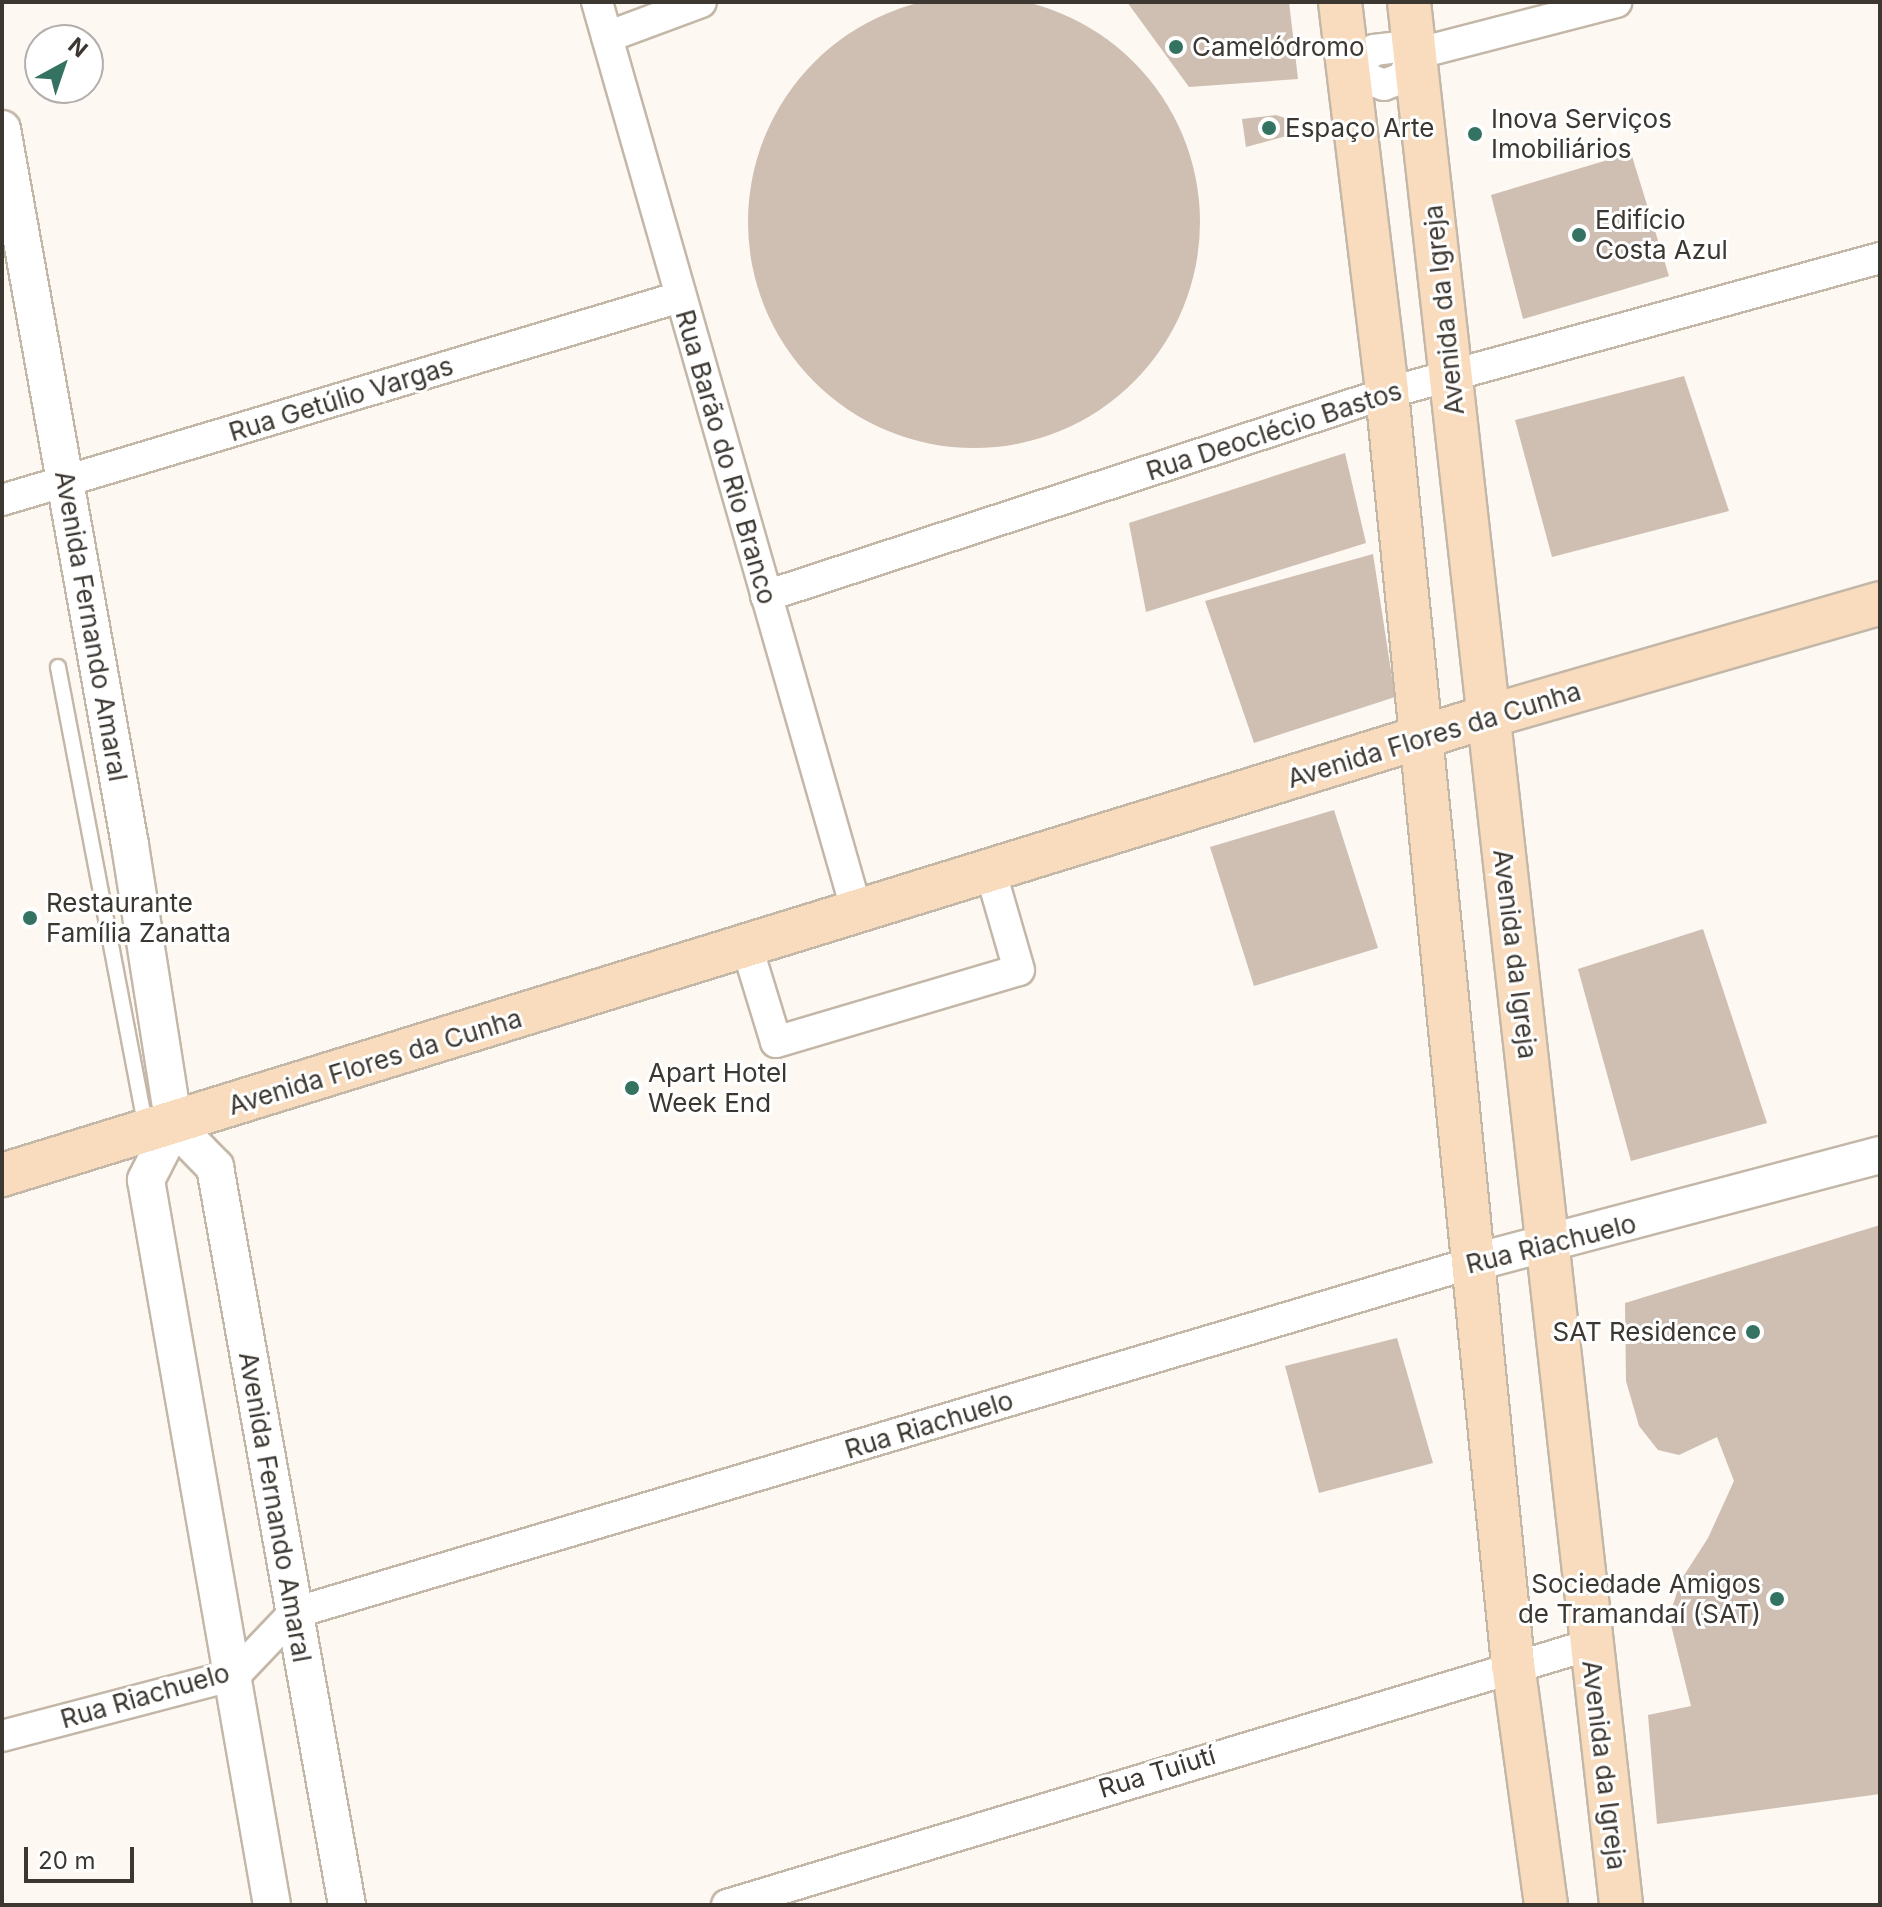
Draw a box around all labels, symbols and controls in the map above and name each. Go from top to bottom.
north arrow [24,24,104,104]
place label: Camelódromo [1192,31,1365,63]
text: N [63,32,93,62]
marker: Camelódromo [1167,38,1185,56]
place label: Inova Serviços Imobiliários [1491,103,1672,164]
place label: Espaço Arte [1285,112,1434,144]
marker: Espaço Arte [1260,119,1278,137]
marker: Inova Serviços Imobiliários [1466,125,1484,143]
street label: Avenida da Igreja [1417,203,1471,417]
place label: Edifício Costa Azul [1595,204,1728,266]
marker: Edifício Costa Azul [1570,226,1588,244]
street label: Rua Barão do Rio Branco [669,306,783,608]
street label: Rua Getúlio Vargas [225,350,457,448]
street label: Rua Deoclécio Bastos [1142,375,1406,487]
street label: Avenida Fernando Amaral [48,468,134,784]
street label: Avenida Flores da Cunha [1283,675,1585,795]
street label: Avenida da Igreja [1487,847,1543,1061]
place label: Restaurante Família Zanatta [46,887,231,948]
marker: Restaurante Família Zanatta [21,909,39,927]
street label: Avenida Flores da Cunha [224,1002,526,1122]
place label: Apart Hotel Week End [648,1057,787,1118]
marker: Apart Hotel Week End [623,1079,641,1097]
street label: Rua Riachuelo [1463,1208,1639,1280]
place label: SAT Residence [1553,1316,1737,1348]
marker: SAT Residence [1744,1323,1762,1341]
street label: Avenida Fernando Amaral [232,1349,318,1665]
street label: Rua Riachuelo [841,1385,1017,1465]
place label: Sociedade Amigos de Tramandaí (SAT) [1518,1568,1761,1630]
marker: Sociedade Amigos de Tramandaí (SAT) [1768,1590,1786,1608]
street label: Rua Riachuelo [57,1657,233,1735]
street label: Avenida da Igreja [1576,1658,1632,1872]
street label: Rua Tuiutí [1095,1739,1219,1805]
scale bar [28,1831,138,1881]
text: 20 m [38,1846,96,1875]

